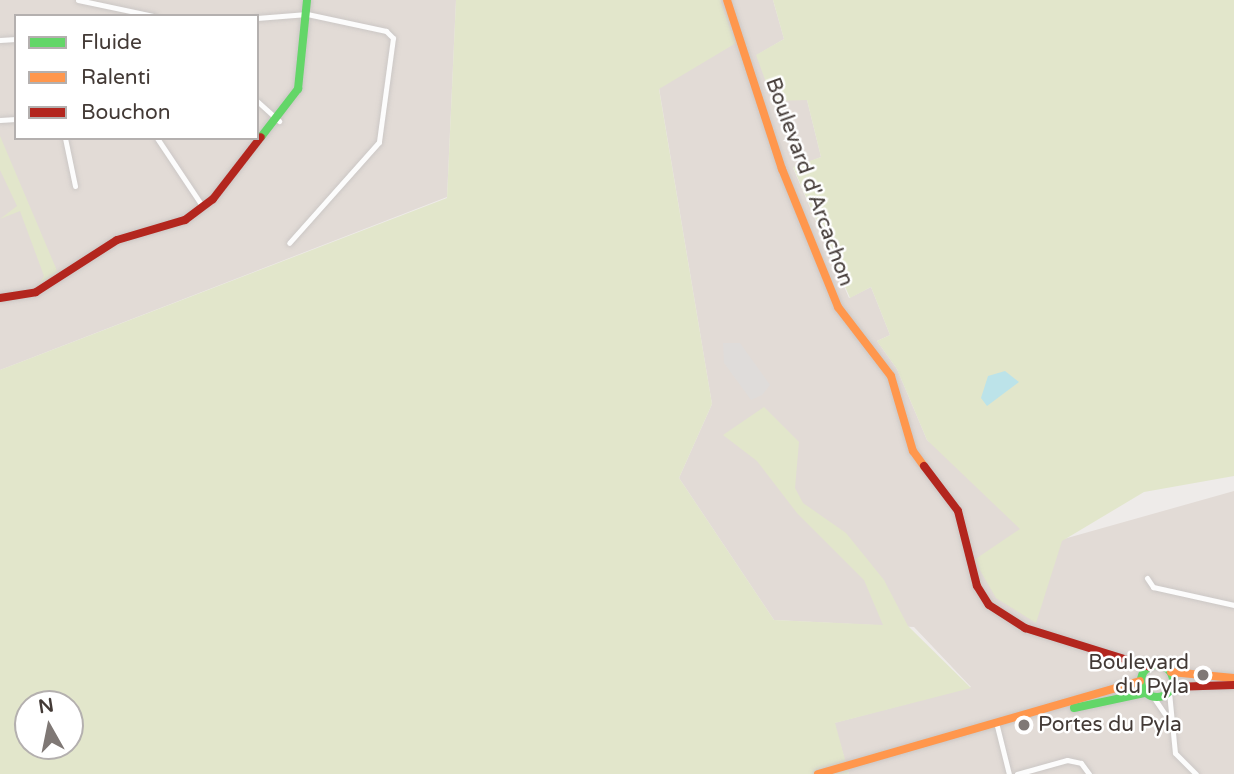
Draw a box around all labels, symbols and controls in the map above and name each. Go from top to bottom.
legend [14,14,259,140]
text: Fluide [81,30,142,55]
text: Ralenti [81,65,151,90]
street label: Boulevard d'Arcachon [760,74,858,290]
text: Bouchon [81,100,171,125]
place label: Boulevard du Pyla [1088,650,1189,700]
marker: Boulevard du Pyla [1195,667,1211,683]
north arrow [14,690,84,760]
text: N [37,694,55,718]
place label: Portes du Pyla [1038,712,1182,738]
marker: Portes du Pyla [1016,717,1032,733]

